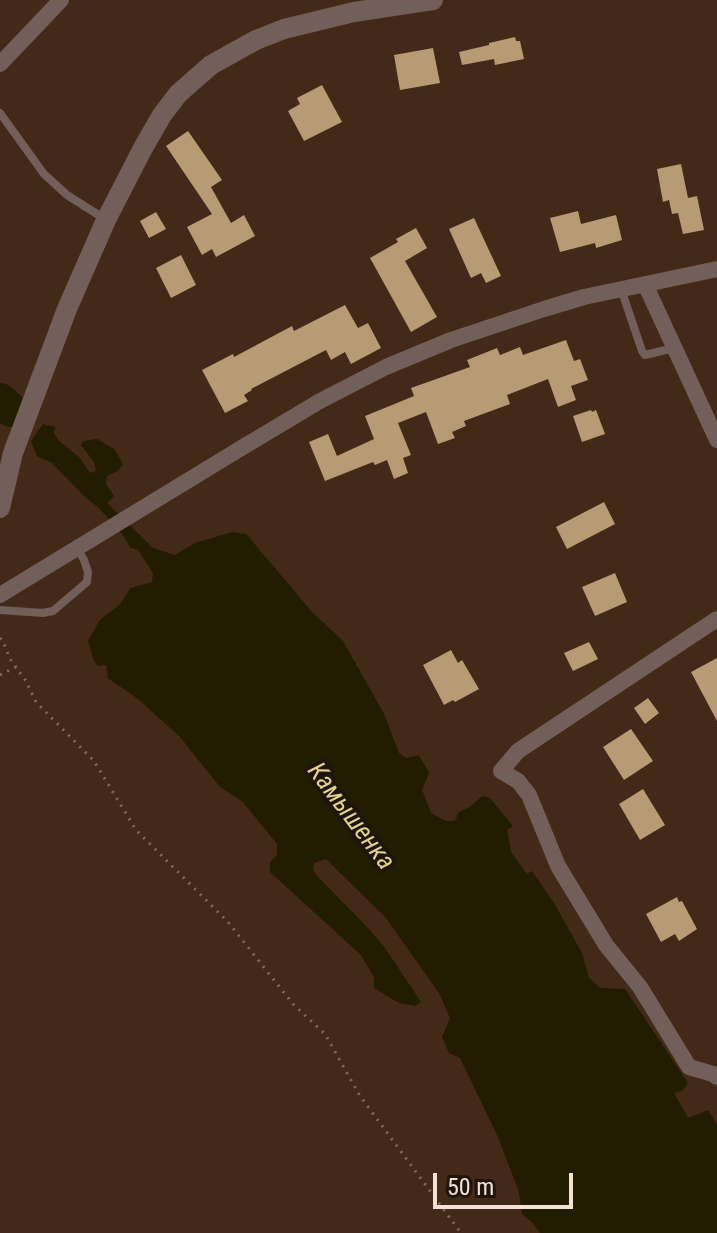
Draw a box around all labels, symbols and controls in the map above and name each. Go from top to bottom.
water label: Камышенка [300,757,400,877]
scale bar [437,1157,577,1207]
text: 50 m [447,1173,494,1201]

